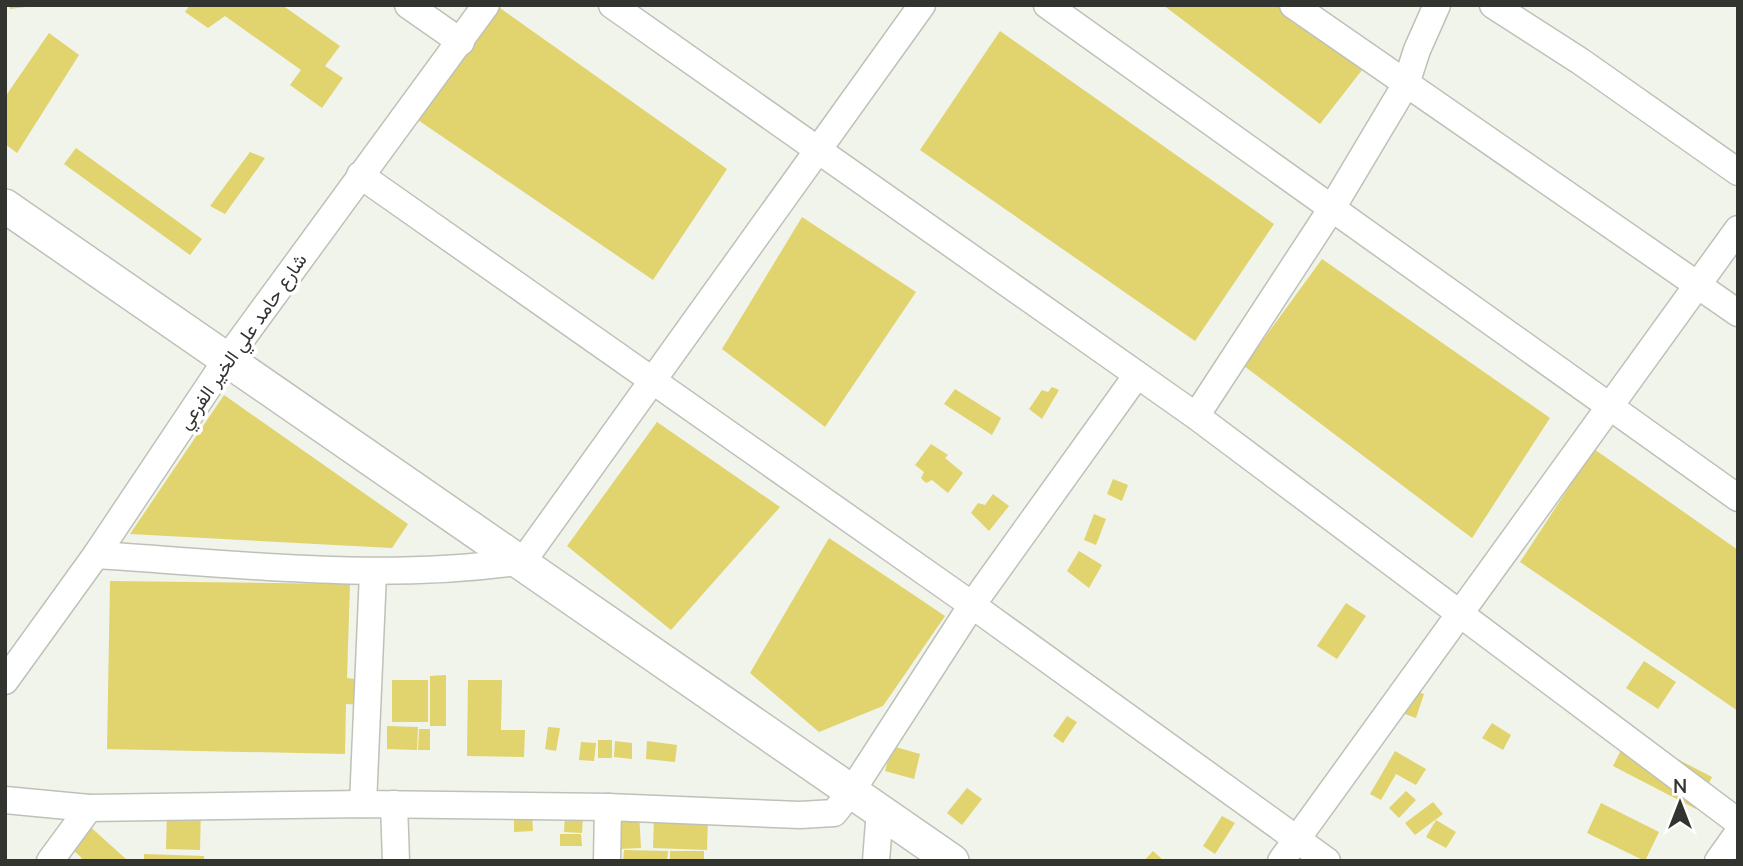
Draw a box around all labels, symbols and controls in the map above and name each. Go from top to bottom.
street label: شارع حامد علي الخير الفرعي [172,248,315,436]
north arrow [1645,768,1715,838]
text: N [1673,774,1687,800]

